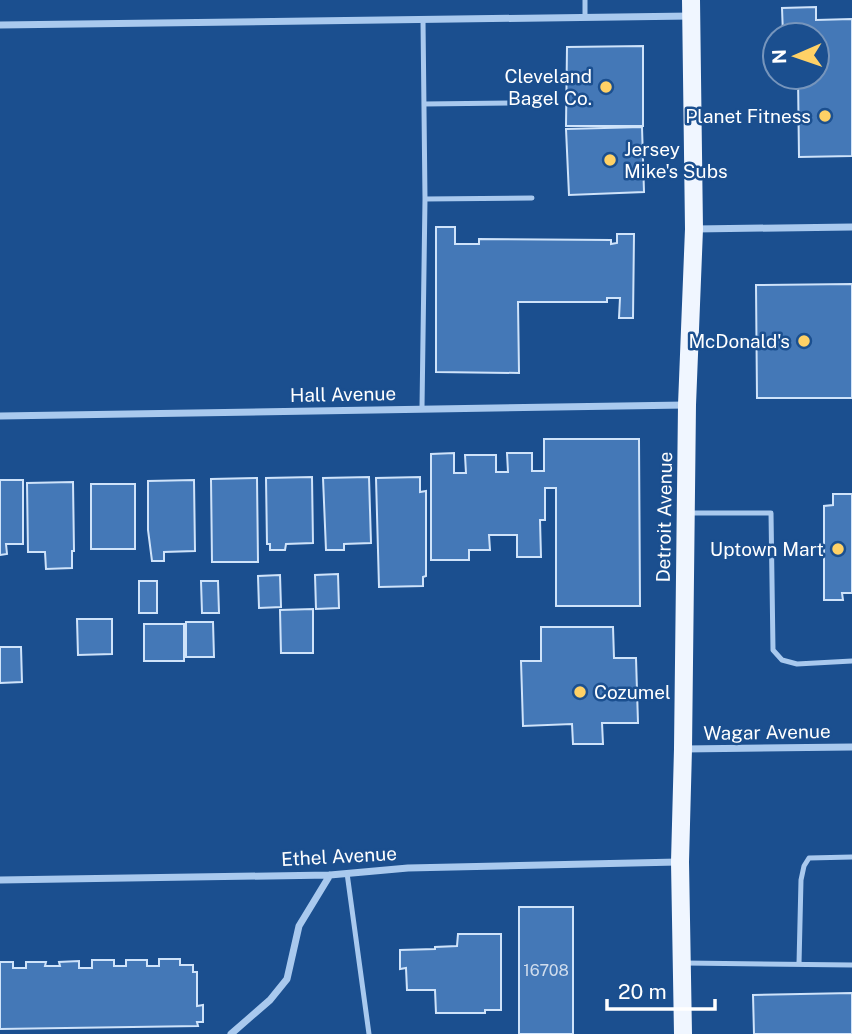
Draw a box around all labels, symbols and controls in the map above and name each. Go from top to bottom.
north arrow [761,21,831,91]
text: N [768,49,790,64]
place label: Cleveland Bagel Co. [504,65,592,109]
marker: Cleveland Bagel Co. [598,79,614,95]
place label: Planet Fitness [685,105,811,127]
marker: Planet Fitness [817,108,833,124]
place label: Jersey Mike's Subs [624,138,728,182]
marker: Jersey Mike's Subs [602,152,618,168]
place label: McDonald's [688,330,790,352]
marker: McDonald's [796,333,812,349]
street label: Hall Avenue [290,382,396,406]
street label: Detroit Avenue [652,451,676,583]
place label: Uptown Mart [710,538,824,560]
marker: Uptown Mart [830,541,846,557]
place label: Cozumel [594,681,671,703]
marker: Cozumel [572,684,588,700]
street label: Wagar Avenue [703,720,831,744]
street label: Ethel Avenue [281,842,397,870]
house number: 16708 [523,961,569,980]
scale bar [607,968,716,1012]
text: 20 m [618,979,667,1004]

